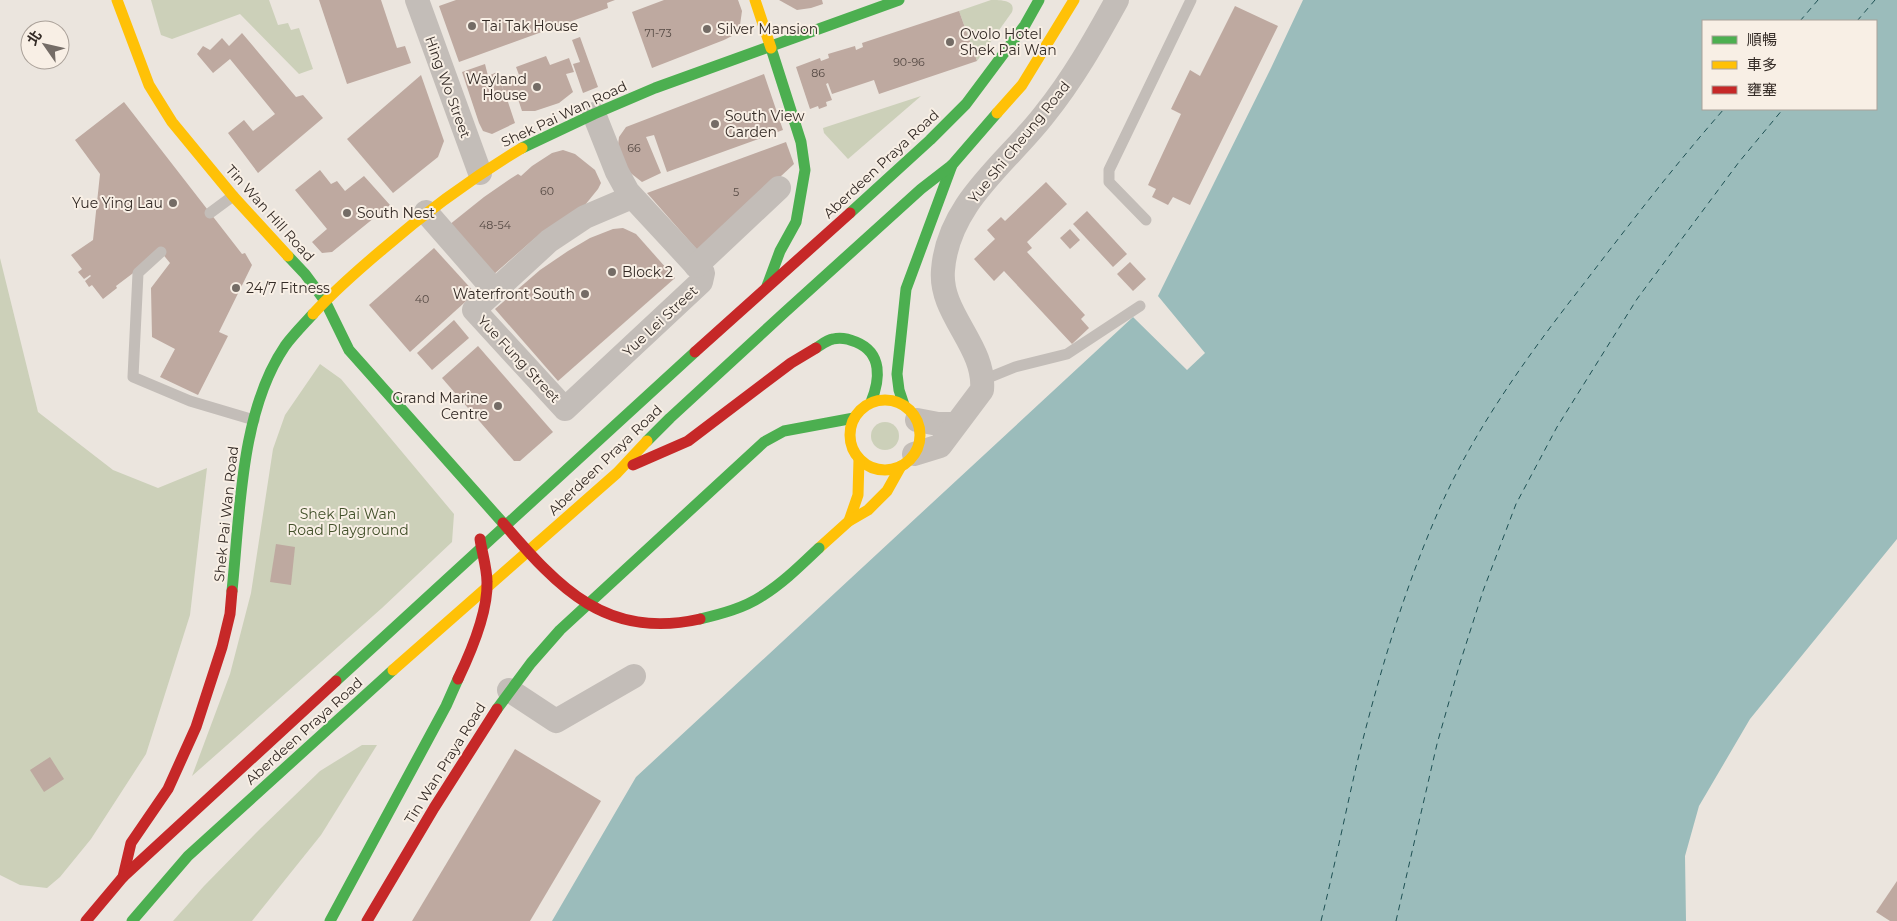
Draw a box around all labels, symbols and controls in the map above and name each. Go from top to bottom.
place label: Tai Tak House [482,17,578,35]
north arrow [20,20,70,70]
marker: Tai Tak House [466,20,478,32]
place label: Silver Mansion [717,20,818,38]
legend [1702,20,1877,110]
marker: Silver Mansion [701,23,713,35]
place label: Ovolo Hotel Shek Pai Wan [960,25,1057,59]
house number: 71-73 [644,26,672,40]
text: 北 [23,27,46,49]
text: 順暢 [1747,30,1777,49]
street label: Hing Wo Street [421,33,475,141]
marker: Ovolo Hotel Shek Pai Wan [944,36,956,48]
house number: 90-96 [893,55,925,69]
text: 車多 [1747,55,1777,74]
house number: 86 [811,66,825,80]
place label: Wayland House [466,70,527,104]
street label: Shek Pai Wan Road [498,77,630,151]
street label: Yue Shi Cheung Road [964,77,1074,207]
text: 壅塞 [1747,80,1777,99]
marker: Wayland House [531,81,543,93]
street label: Aberdeen Praya Road [819,106,943,222]
place label: South View Garden [725,107,805,141]
marker: South View Garden [709,118,721,130]
house number: 66 [627,141,641,155]
street label: Tin Wan Hill Road [222,161,318,265]
house number: 60 [540,184,554,198]
house number: 5 [733,185,739,199]
place label: Yue Ying Lau [72,194,163,212]
marker: Yue Ying Lau [167,197,179,209]
place label: South Nest [357,204,435,222]
marker: South Nest [341,207,353,219]
house number: 48-54 [479,218,512,232]
place label: Block 2 [622,263,673,281]
marker: Block 2 [606,266,618,278]
place label: 24/7 Fitness [246,279,330,297]
street label: Yue Lei Street [619,281,702,360]
marker: 24/7 Fitness [230,282,242,294]
place label: Waterfront South [453,285,575,303]
marker: Waterfront South [579,288,591,300]
house number: 40 [415,292,429,306]
street label: Yue Fung Street [474,312,564,407]
place label: Grand Marine Centre [392,389,488,423]
marker: Grand Marine Centre [492,400,504,412]
street label: Aberdeen Praya Road [544,401,666,519]
street label: Shek Pai Wan Road [210,445,242,583]
park label: Shek Pai Wan Road Playground [287,505,409,539]
street label: Aberdeen Praya Road [242,674,366,788]
street label: Tin Wan Praya Road [400,699,490,827]

